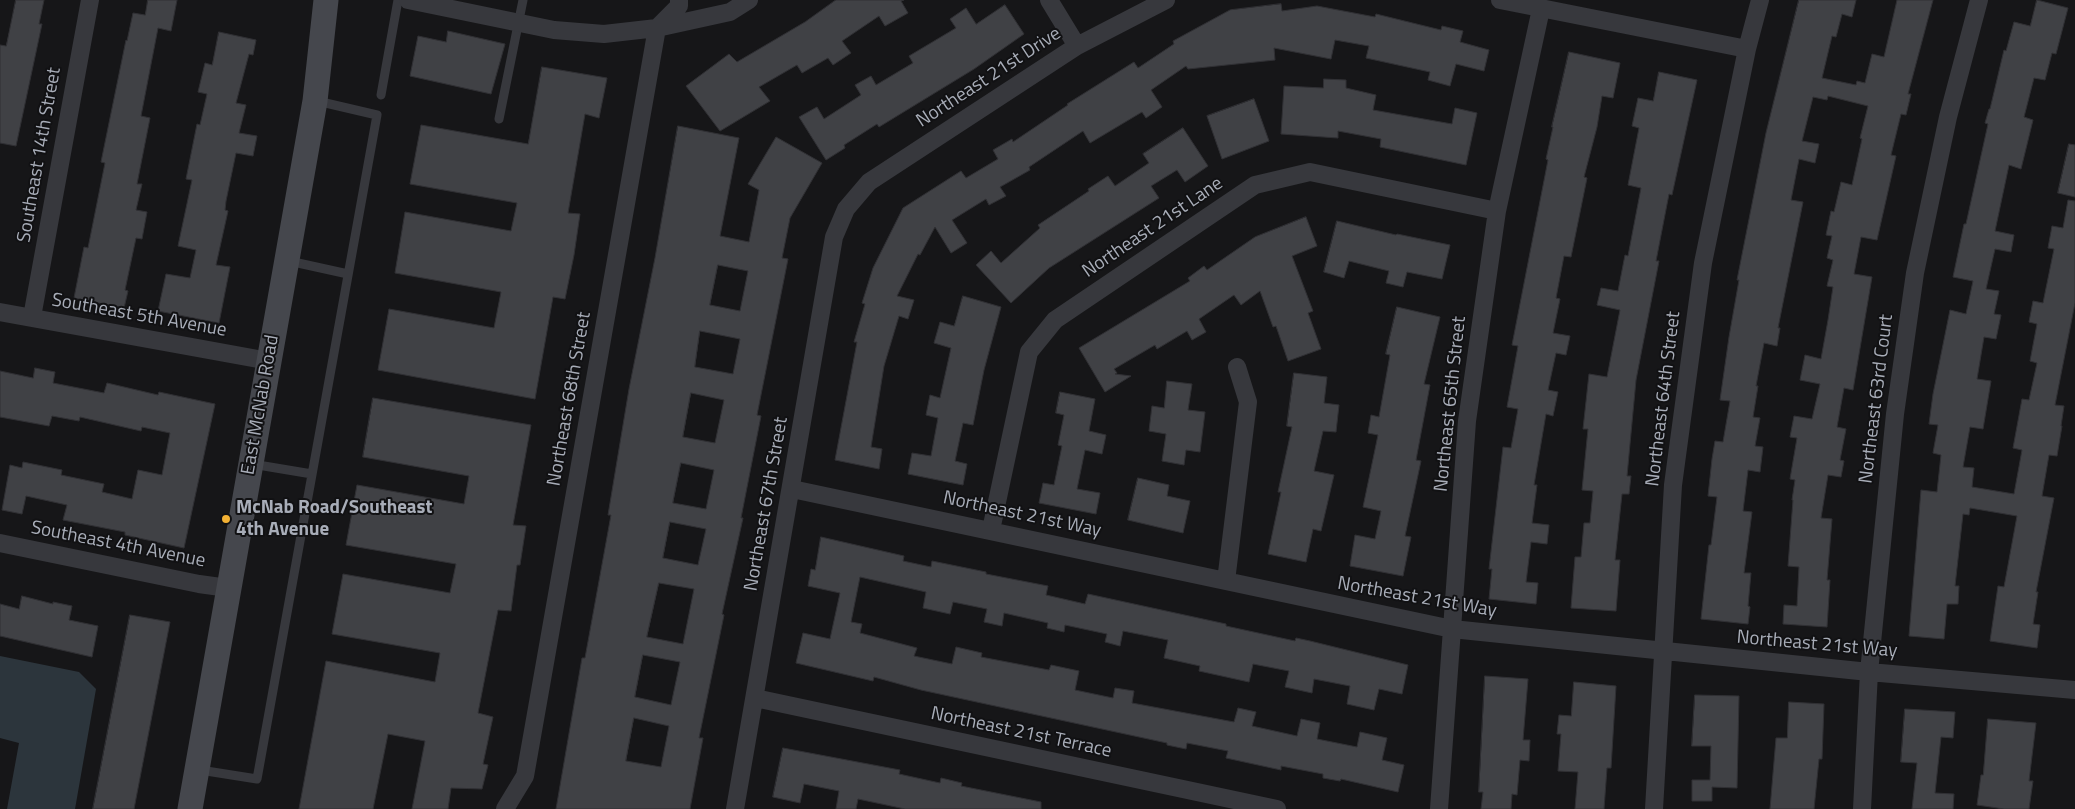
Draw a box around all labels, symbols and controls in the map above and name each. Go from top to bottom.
street label: Northeast 21st Drive [913,23,1065,133]
street label: Southeast 14th Street [13,66,67,244]
street label: Northeast 21st Lane [1078,173,1228,283]
street label: Southeast 5th Avenue [50,289,228,343]
street label: Northeast 68th Street [543,310,597,488]
street label: Northeast 64th Street [1642,310,1686,488]
street label: Northeast 63rd Court [1855,313,1899,485]
street label: Northeast 65th Street [1430,315,1472,493]
street label: East McNab Road [237,333,285,477]
street label: Northeast 67th Street [740,415,794,593]
street label: Northeast 21st Way [941,487,1103,543]
place label: McNab Road/Southeast 4th Avenue [236,497,432,541]
marker: McNab Road/Southeast 4th Avenue [220,513,232,525]
street label: Southeast 4th Avenue [29,517,207,573]
street label: Northeast 21st Way [1336,573,1498,623]
street label: Northeast 21st Way [1736,627,1898,663]
street label: Northeast 21st Terrace [929,703,1113,763]

